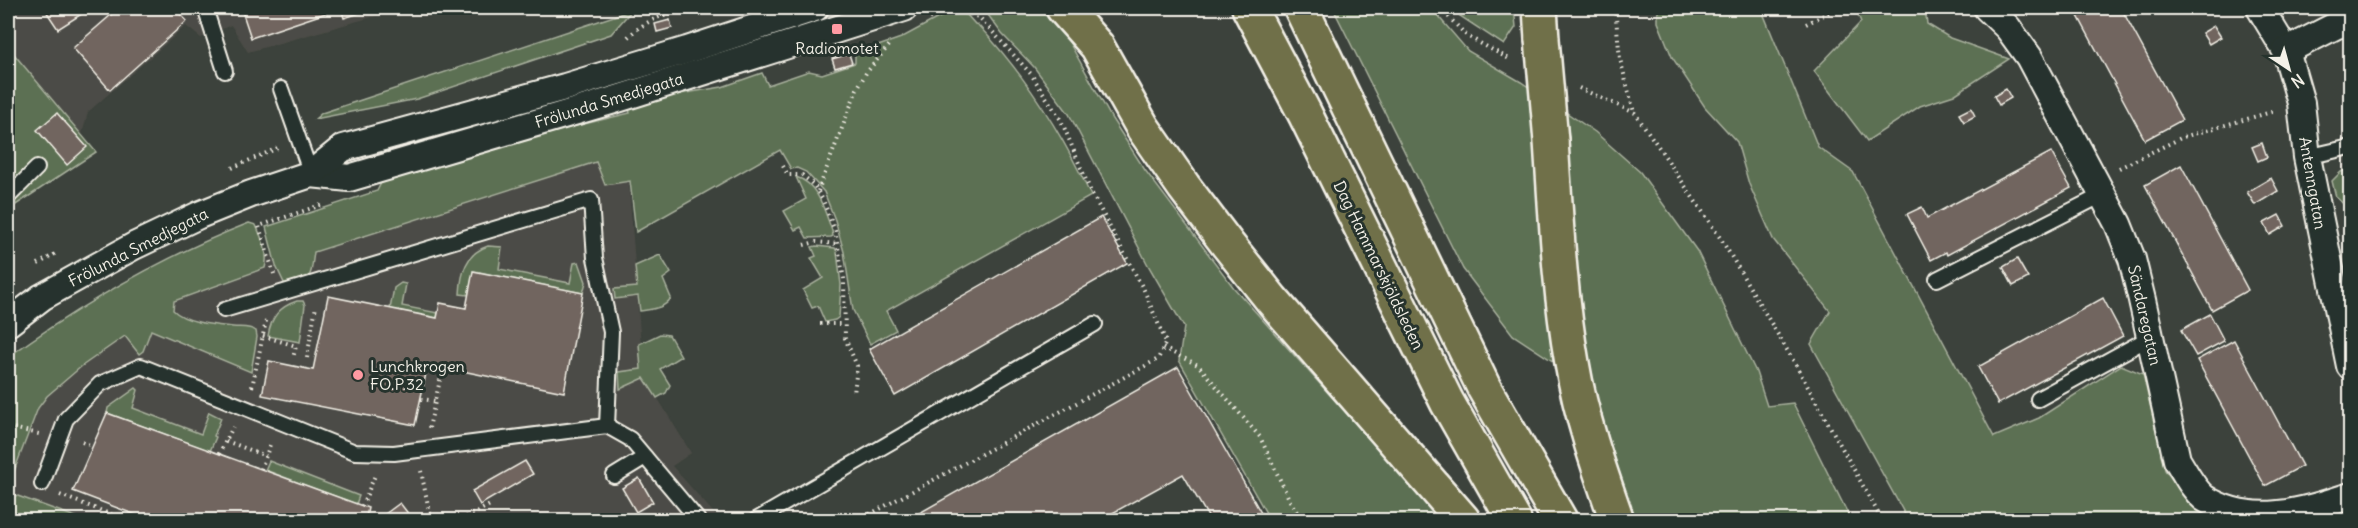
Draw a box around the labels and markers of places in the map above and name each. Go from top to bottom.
marker: Radiomotet [830,22,844,36]
place label: Radiomotet [795,38,879,58]
place label: Lunchkrogen FO.P.32 [370,356,465,394]
marker: Lunchkrogen FO.P.32 [351,368,365,382]

